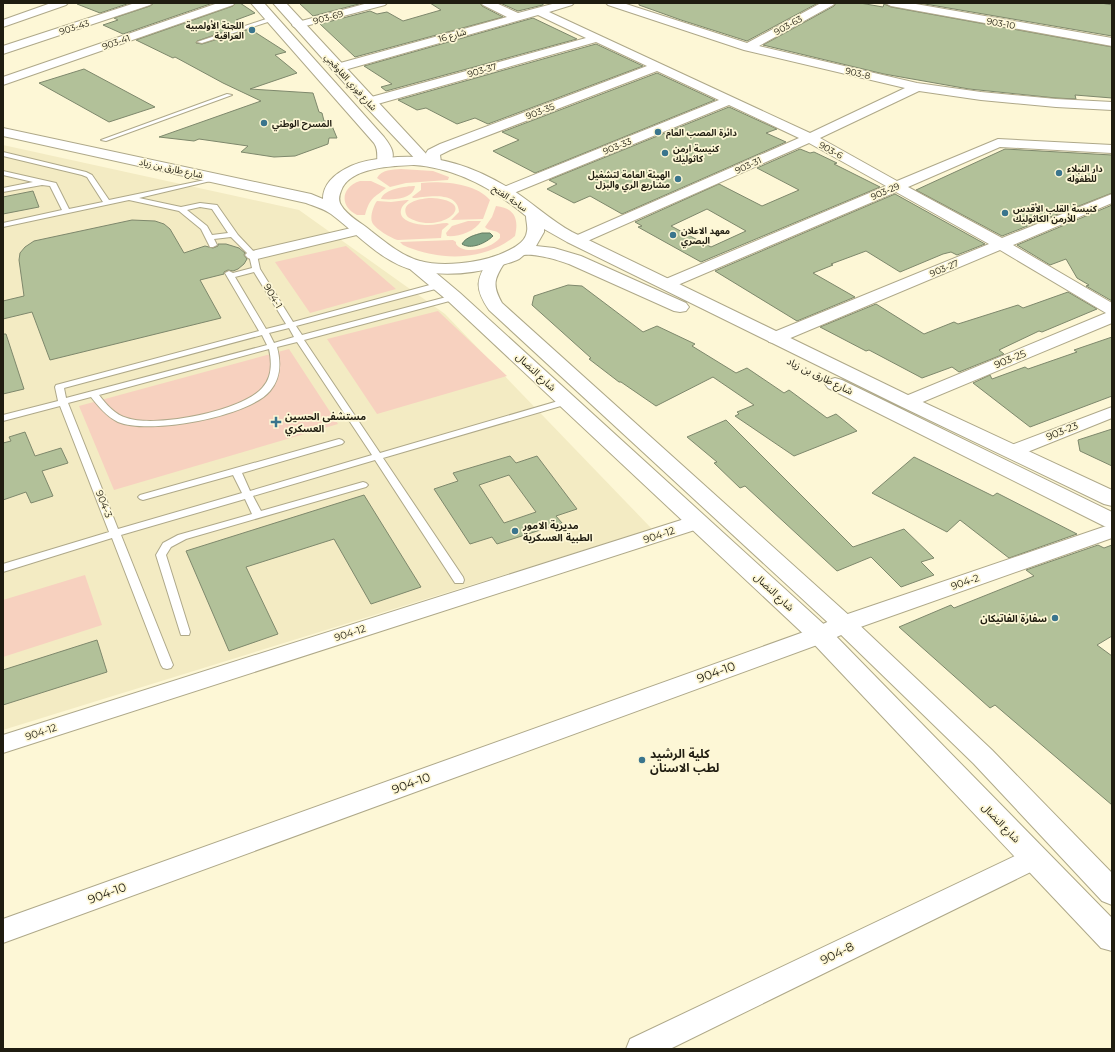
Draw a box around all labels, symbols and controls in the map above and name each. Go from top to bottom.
street label: 903-69 [312,8,345,26]
street label: 903-63 [772,13,804,37]
street label: 903-10 [986,15,1016,31]
street label: 903-43 [58,17,90,37]
place label: اللجنة الأولمبية العراقية [186,20,244,42]
marker: اللجنة الأولمبية العراقية [247,25,257,35]
street label: شارع 16 [437,26,468,46]
street label: 903-41 [101,32,131,52]
street label: شارع فوزي القاوقجي [321,51,379,114]
street label: 903-37 [466,61,498,79]
street label: 903-8 [844,65,872,81]
street label: 903-35 [524,101,556,121]
marker: المسرح الوطني [259,118,269,128]
place label: المسرح الوطني [272,118,332,132]
marker: دائرة المصب العام [653,127,663,137]
place label: دائرة المصب العام [666,127,737,140]
street label: 903-33 [601,135,633,157]
street label: 903-6 [817,139,845,161]
place label: كنيسة ارمن كاثوليك [673,143,720,165]
marker: كنيسة ارمن كاثوليك [660,148,670,158]
street label: 903-31 [733,154,763,176]
street label: شارع طارق بن زياد [138,156,204,182]
place label: دار النبلاء للطفوله [1067,163,1103,184]
marker: دار النبلاء للطفوله [1054,168,1064,178]
place label: الهيئة العامة لتشغيل مشاريع الري والبزل [588,169,670,193]
marker: الهيئة العامة لتشغيل مشاريع الري والبزل [673,174,683,184]
street label: 903-29 [869,180,902,202]
street label: ساحة الفتح [489,182,530,215]
place label: كنيسة القلب الأقدس للأرمن الكاثوليك [1013,203,1098,225]
marker: كنيسة القلب الأقدس للأرمن الكاثوليك [1000,208,1010,218]
place label: معهد الاعلان البصري [681,225,730,249]
marker: معهد الاعلان البصري [668,230,678,240]
street label: 903-27 [928,257,960,279]
street label: 904-1 [261,281,285,311]
street label: 903-25 [992,347,1028,371]
street label: شارع النضال [513,350,559,395]
street label: شارع طارق بن زياد [784,354,855,399]
place label: مستشفى الحسين العسكري [285,410,366,437]
marker: مستشفى الحسين العسكري [270,416,282,428]
street label: 903-23 [1044,419,1080,443]
street label: 904-3 [93,488,116,520]
place label: مديرية الامور الطبية العسكرية [522,519,593,544]
street label: 904-12 [642,524,677,546]
marker: مديرية الامور الطبية العسكرية [510,526,520,536]
street label: شارع النضال [751,570,797,615]
street label: 904-2 [949,571,981,593]
place label: سفارة الفاتيكان [980,612,1047,625]
marker: سفارة الفاتيكان [1050,613,1060,623]
street label: 904-12 [333,622,368,644]
street label: 904-10 [695,658,737,686]
street label: 904-12 [24,721,59,743]
place label: كلية الرشيد لطب الاسنان [650,746,719,775]
marker: كلية الرشيد لطب الاسنان [637,755,647,765]
street label: 904-10 [390,769,432,797]
street label: شارع النضال [978,801,1023,846]
street label: 904-10 [86,879,128,907]
street label: 904-8 [818,938,857,968]

